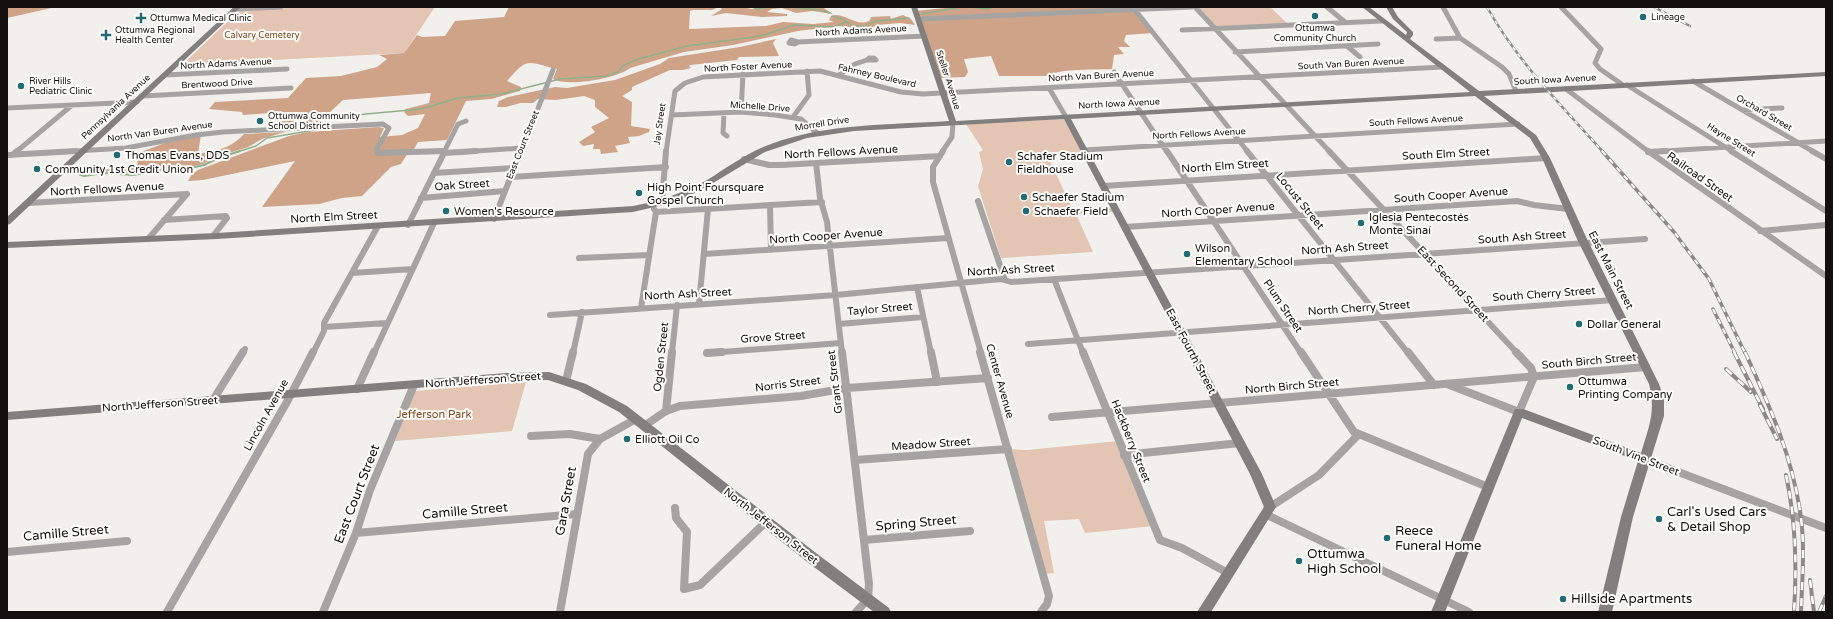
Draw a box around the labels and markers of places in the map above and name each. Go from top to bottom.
marker: Ottumwa Community Church [1310,11,1320,21]
marker: Ottumwa Medical Clinic [135,12,147,24]
marker: Lineage [1638,12,1648,22]
place label: Lineage [1651,12,1685,23]
place label: Ottumwa Medical Clinic [150,13,252,24]
place label: Ottumwa Community Church [1274,23,1356,44]
place label: Ottumwa Regional Health Center [115,25,195,46]
marker: Ottumwa Regional Health Center [100,29,112,41]
place label: River Hills Pediatric Clinic [29,76,93,97]
marker: River Hills Pediatric Clinic [16,81,26,91]
place label: Ottumwa Community School District [268,111,360,132]
marker: Ottumwa Community School District [255,116,265,126]
place label: Thomas Evans, DDS [125,149,229,162]
marker: Thomas Evans, DDS [112,150,122,160]
place label: Schafer Stadium Fieldhouse [1017,150,1103,176]
marker: Schafer Stadium Fieldhouse [1004,157,1014,167]
place label: Community 1st Credit Union [45,163,193,176]
marker: Community 1st Credit Union [32,164,42,174]
place label: High Point Foursquare Gospel Church [647,181,764,207]
marker: High Point Foursquare Gospel Church [634,188,644,198]
place label: Schaefer Stadium [1032,191,1124,204]
marker: Schaefer Stadium [1019,192,1029,202]
place label: Women's Resource [454,205,554,218]
place label: Schaefer Field [1034,205,1108,218]
marker: Women's Resource [441,206,451,216]
marker: Schaefer Field [1021,206,1031,216]
place label: Iglesia Pentecostés Monte Sinaí [1369,211,1469,237]
marker: Iglesia Pentecostés Monte Sinaí [1356,218,1366,228]
place label: Wilson Elementary School [1195,242,1293,268]
marker: Wilson Elementary School [1182,249,1192,259]
place label: Dollar General [1587,318,1661,331]
marker: Dollar General [1574,319,1584,329]
place label: Ottumwa Printing Company [1578,375,1672,401]
marker: Ottumwa Printing Company [1565,382,1575,392]
place label: Elliott Oil Co [635,433,700,446]
marker: Elliott Oil Co [622,434,632,444]
place label: Carl's Used Cars & Detail Shop [1667,504,1766,535]
marker: Carl's Used Cars & Detail Shop [1654,514,1664,524]
place label: Reece Funeral Home [1395,523,1481,554]
marker: Reece Funeral Home [1382,533,1392,543]
place label: Ottumwa High School [1307,546,1381,577]
marker: Ottumwa High School [1294,556,1304,566]
place label: Hillside Apartments [1571,591,1692,607]
marker: Hillside Apartments [1558,594,1568,604]

